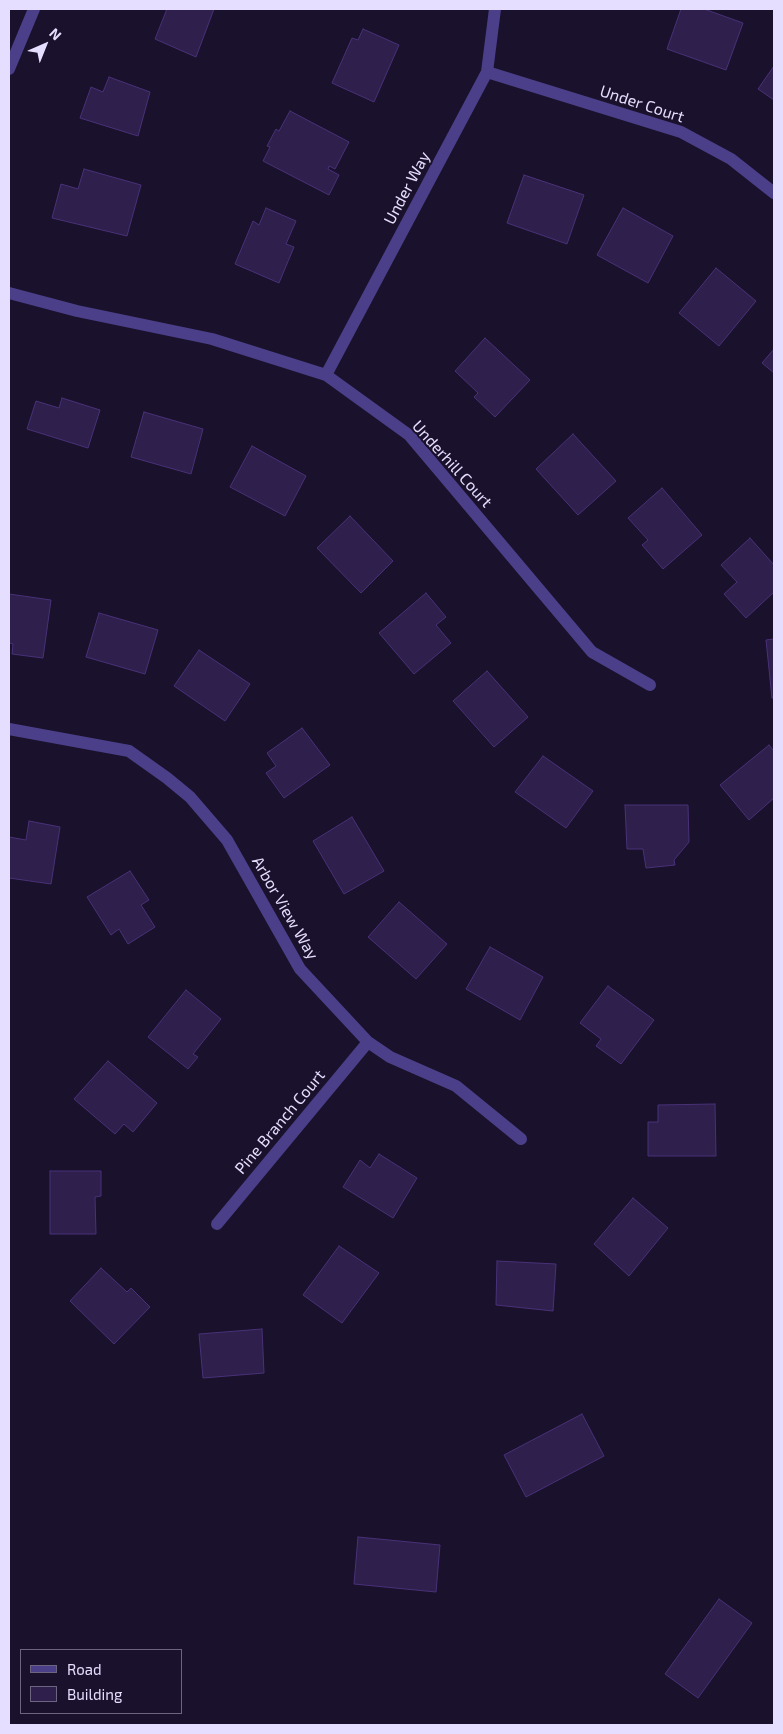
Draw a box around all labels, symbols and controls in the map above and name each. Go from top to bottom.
north arrow [20,20,70,70]
text: N [46,24,65,43]
street label: Under Court [597,81,687,127]
street label: Under Way [380,148,434,228]
street label: Underhill Court [408,417,496,511]
street label: Arbor View Way [248,853,322,963]
street label: Pine Branch Court [231,1066,329,1178]
legend [20,1649,182,1714]
text: Road [67,1660,102,1678]
text: Building [67,1685,122,1703]

